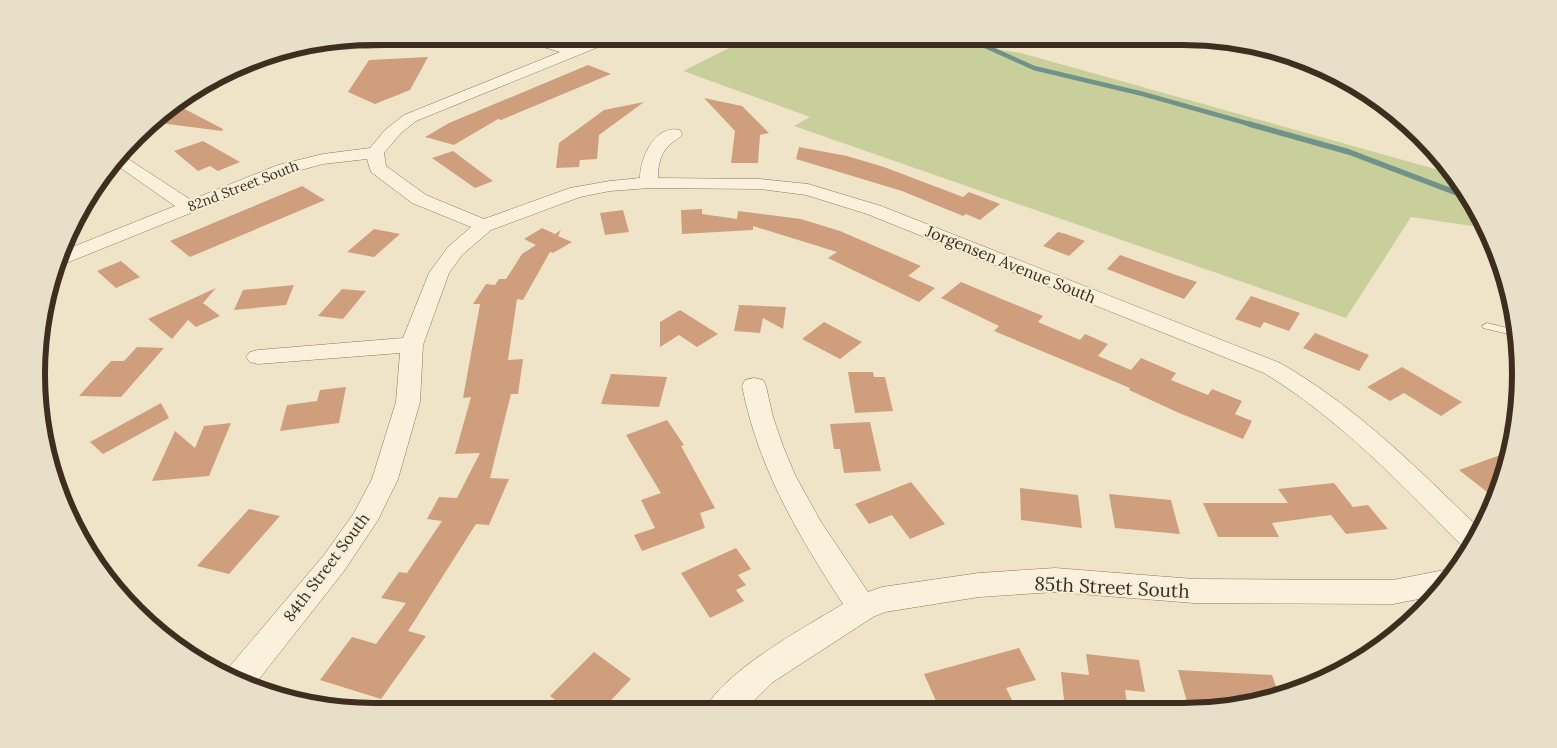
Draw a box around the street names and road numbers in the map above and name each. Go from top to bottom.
street label: 82nd Street South [185,157,301,215]
street label: Jorgensen Avenue South [922,220,1099,307]
street label: 84th Street South [279,508,374,625]
street label: 85th Street South [1034,571,1190,603]

